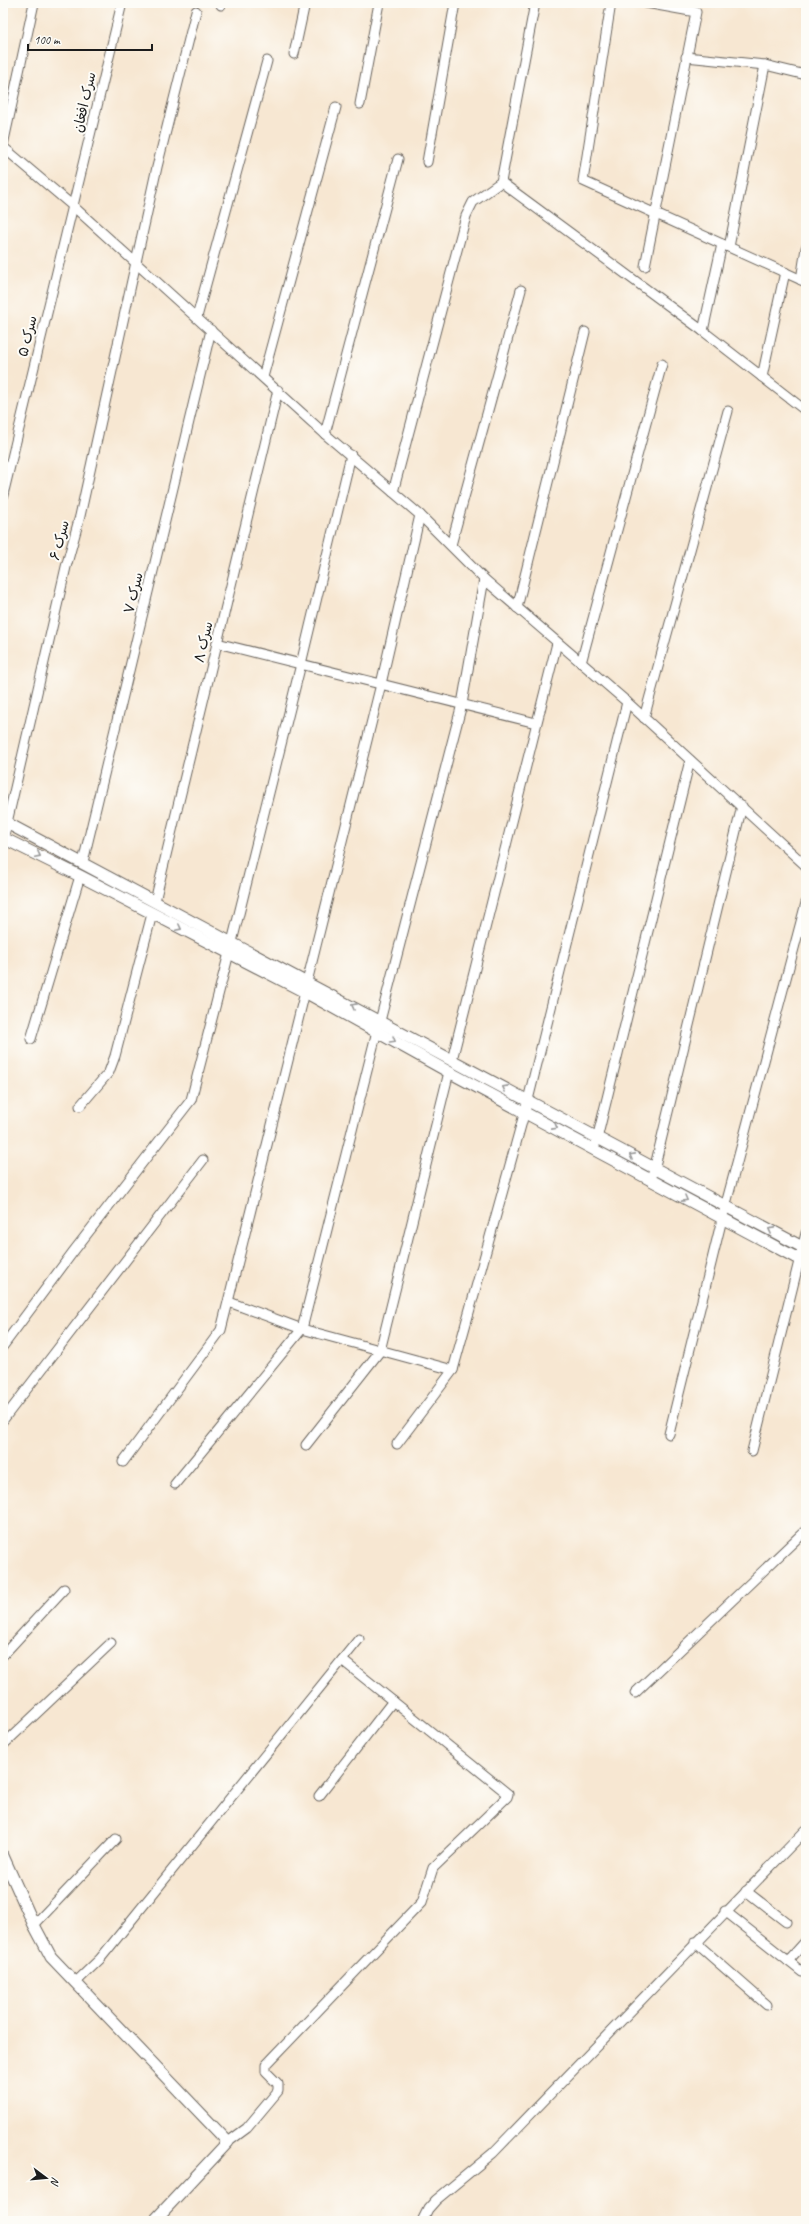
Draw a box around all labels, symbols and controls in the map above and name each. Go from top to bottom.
scale bar [28,26,152,52]
text: 100 m [34,32,61,48]
street label: سرک افغان [69,70,100,134]
street label: سرک ۵ [14,314,41,359]
street label: سرک ۶ [46,518,73,562]
street label: سرک ۷ [120,571,147,616]
street label: سرک ۸ [190,620,216,664]
one-way arrow [34,850,41,858]
one-way arrow [174,923,182,930]
one-way arrow [351,1004,358,1011]
one-way arrow [389,1035,396,1042]
one-way arrow [502,1085,509,1092]
one-way arrow [551,1122,558,1130]
one-way arrow [629,1153,636,1161]
one-way arrow [681,1194,688,1201]
one-way arrow [768,1228,776,1235]
north arrow [26,2158,66,2198]
text: N [47,2176,63,2188]

